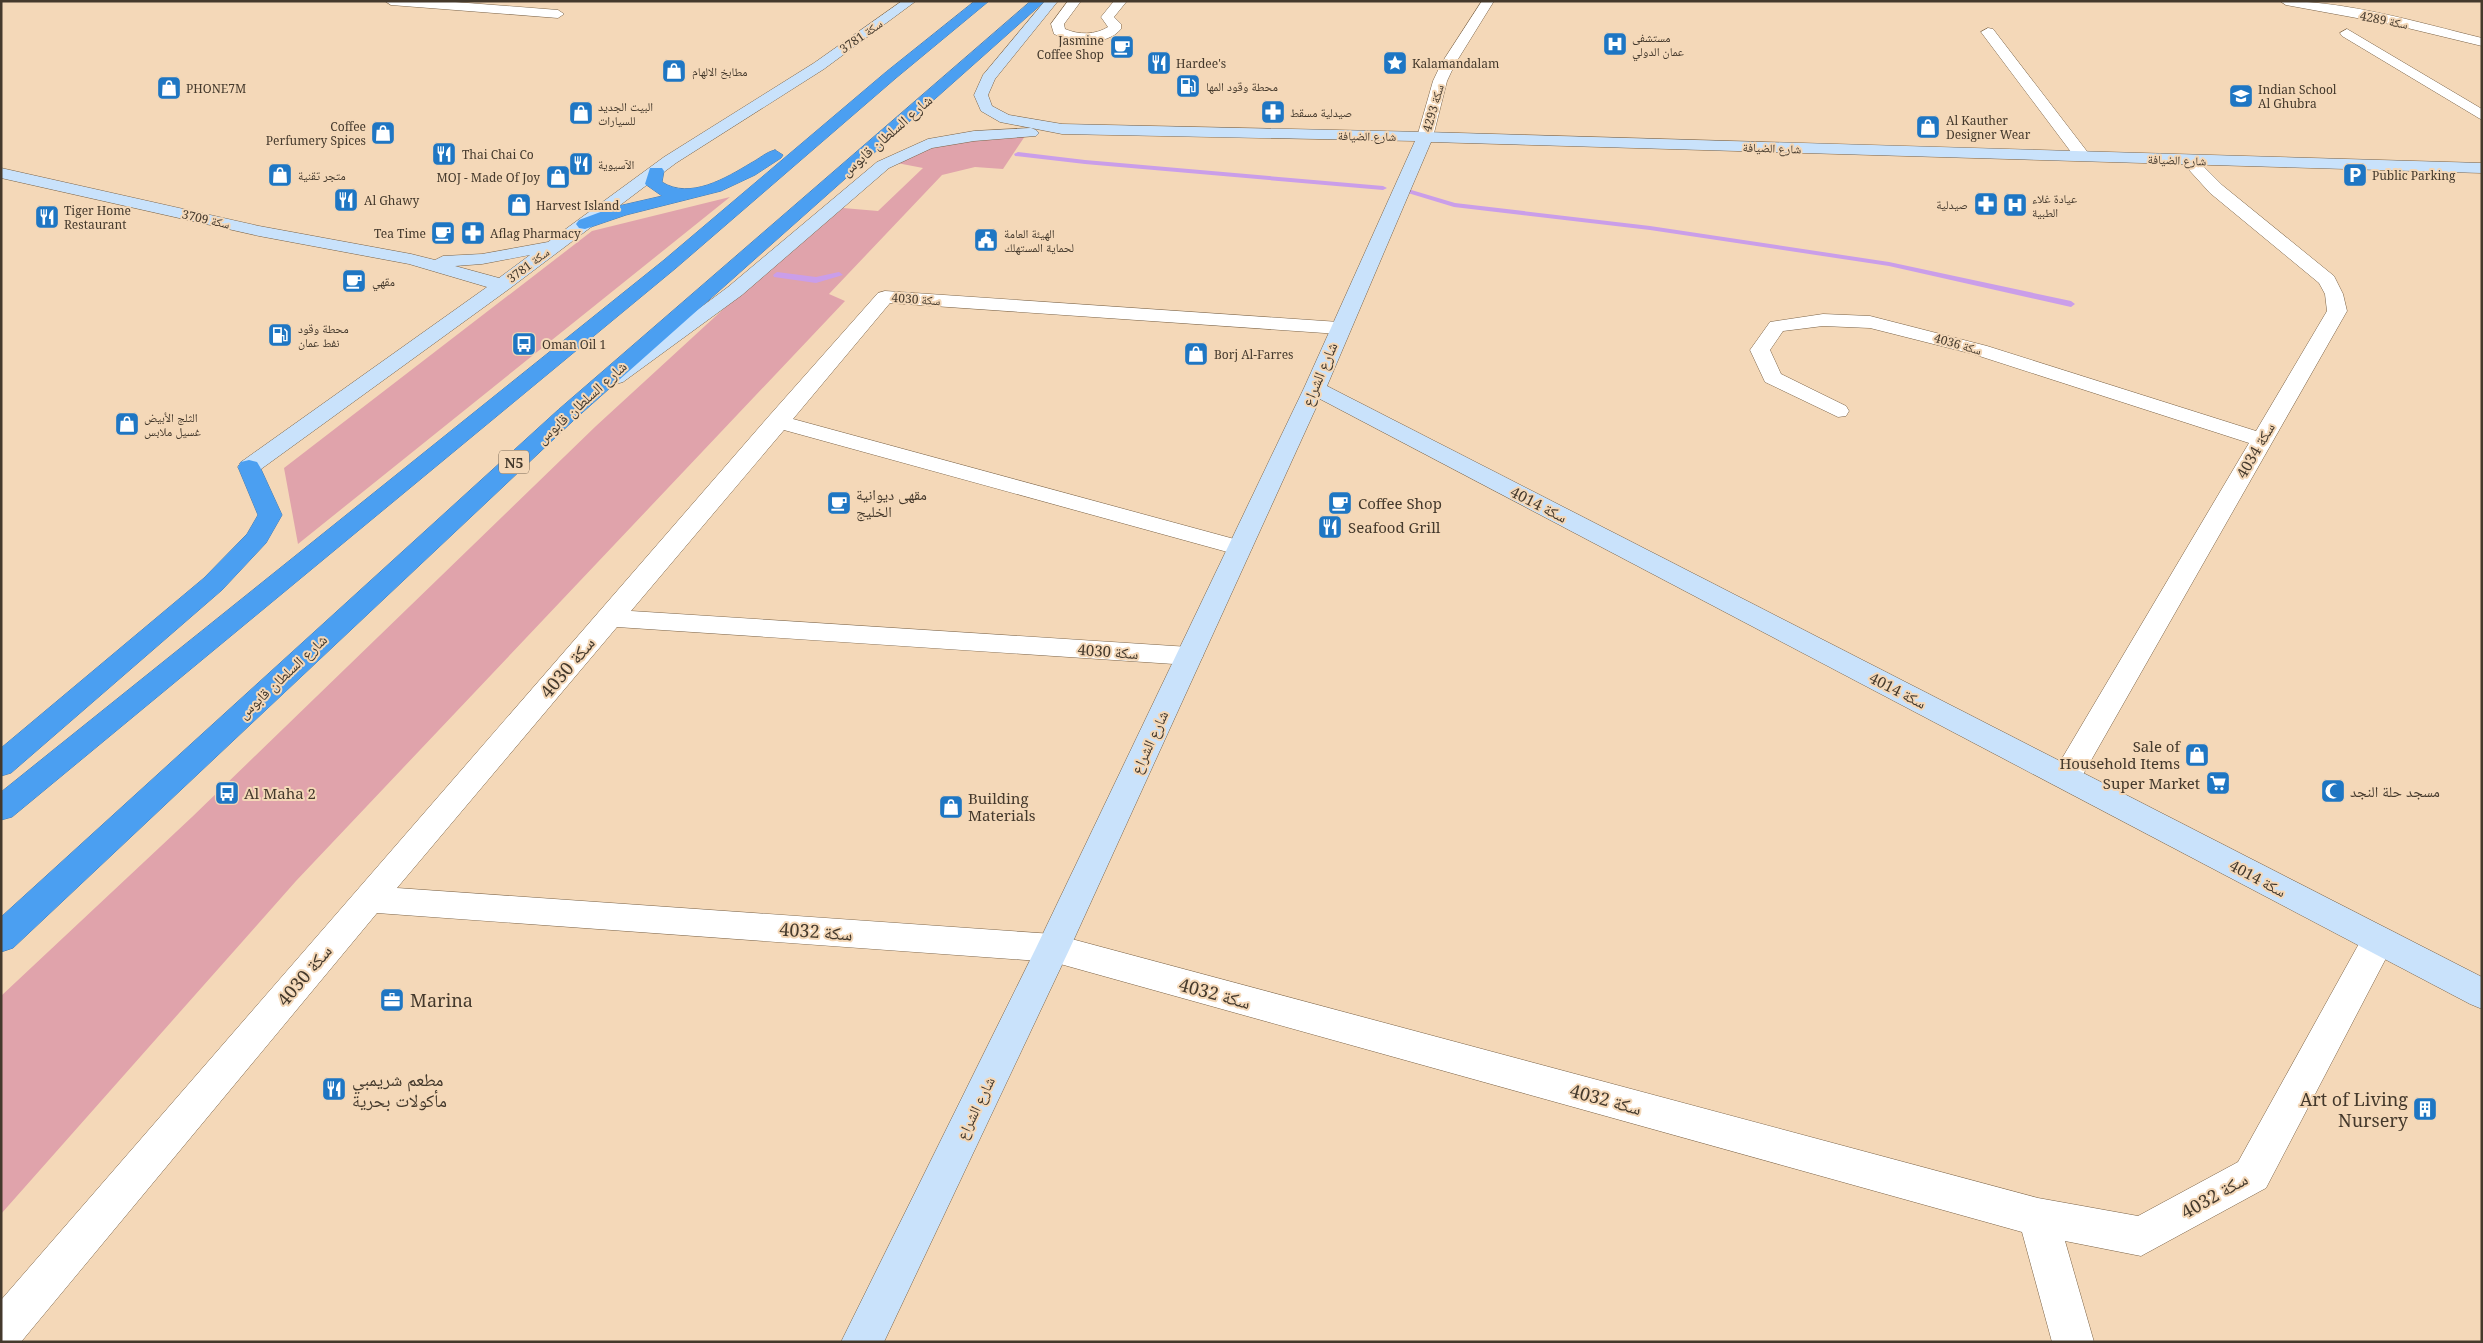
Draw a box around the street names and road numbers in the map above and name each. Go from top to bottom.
street label: سكة 4289 [2358,7,2410,33]
street label: سكة 3781 [836,15,886,57]
street label: سكة 4293 [1418,82,1448,134]
street label: شارع السلطان قابوس [836,90,937,181]
street label: شارع الضيافة [1338,127,1396,145]
street label: شارع الضيافة [1742,138,1802,158]
street label: شارع الضيافة [2147,150,2207,170]
street label: سكة 3709 [180,205,232,233]
street label: سكة 3781 [503,243,553,286]
street label: سكة 4030 [891,289,941,309]
street label: سكة 4036 [1932,329,1984,359]
street label: شارع الشراع [1297,339,1342,410]
street label: شارع السلطان قابوس [532,356,631,449]
street label: سكة 4034 [2231,418,2279,481]
road number: N5 [499,451,529,474]
street label: سكة 4014 [1507,481,1571,527]
street label: شارع السلطان قابوس [233,629,332,723]
street label: سكة 4030 [534,631,600,703]
street label: سكة 4030 [1077,639,1139,663]
street label: سكة 4014 [1866,667,1930,713]
street label: شارع الشراع [1126,707,1173,777]
street label: سكة 4014 [2226,855,2290,901]
street label: سكة 4032 [779,916,853,946]
street label: سكة 4030 [271,939,337,1011]
street label: سكة 4032 [1177,972,1253,1014]
street label: شارع الشراع [951,1073,1000,1143]
street label: سكة 4032 [1568,1078,1644,1120]
street label: سكة 4032 [2176,1166,2252,1224]

